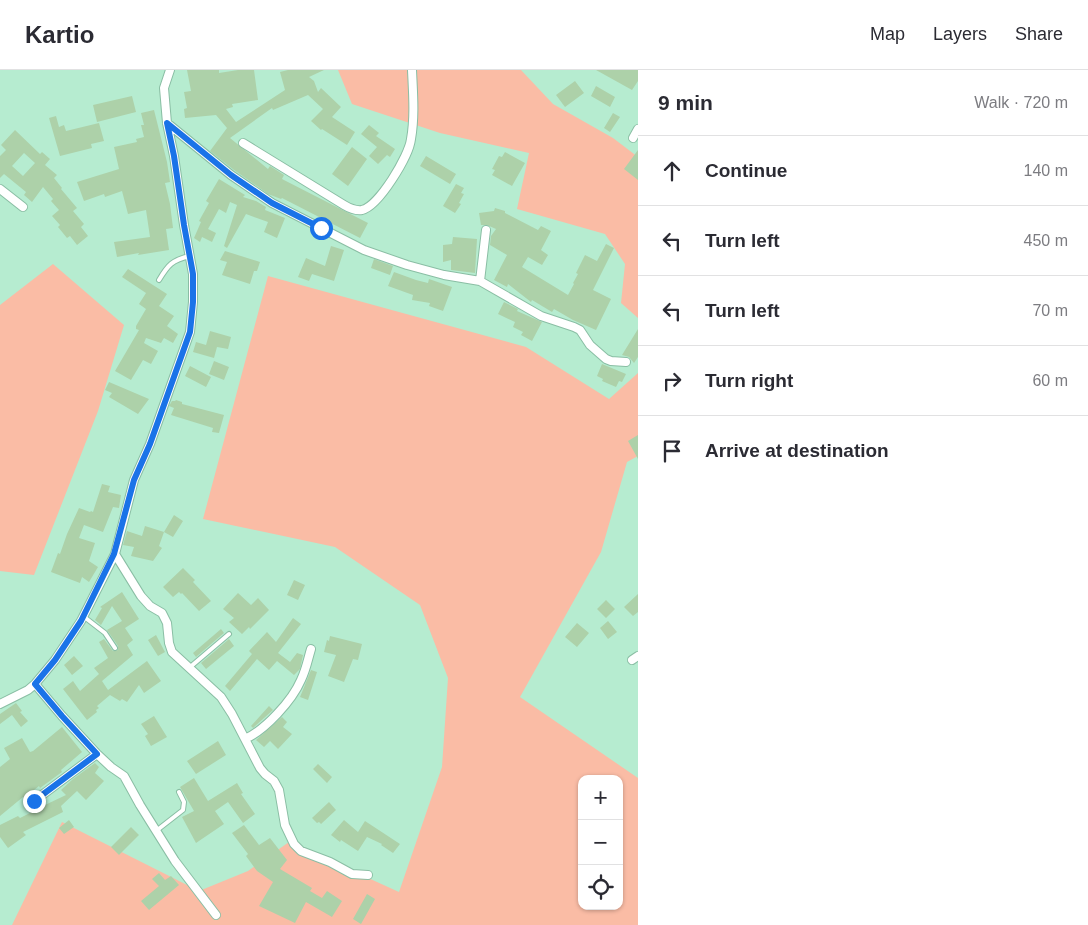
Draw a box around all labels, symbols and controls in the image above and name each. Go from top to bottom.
text: Kartio [25,21,94,48]
text: Map [870,24,905,44]
text: Layers [933,24,987,44]
text: Share [1015,24,1063,44]
text: 9 min [658,91,713,114]
text: Walk · 720 m [974,94,1068,111]
icon: ahead [658,157,686,185]
text: Continue [705,160,787,181]
text: 140 m [1024,162,1068,179]
route start [310,217,333,240]
icon: left [658,227,686,255]
text: Turn left [705,230,780,251]
text: 450 m [1024,232,1068,249]
icon: left [658,297,686,325]
text: Turn left [705,300,780,321]
text: 70 m [1032,302,1068,319]
icon: right [658,367,686,395]
text: Turn right [705,370,793,391]
text: 60 m [1032,372,1068,389]
icon: arrive [658,437,686,465]
text: Arrive at destination [705,440,889,461]
map controls [578,775,623,910]
button: + [578,775,623,820]
route end [23,790,46,813]
button: − [578,820,623,865]
button: locate [578,865,623,910]

